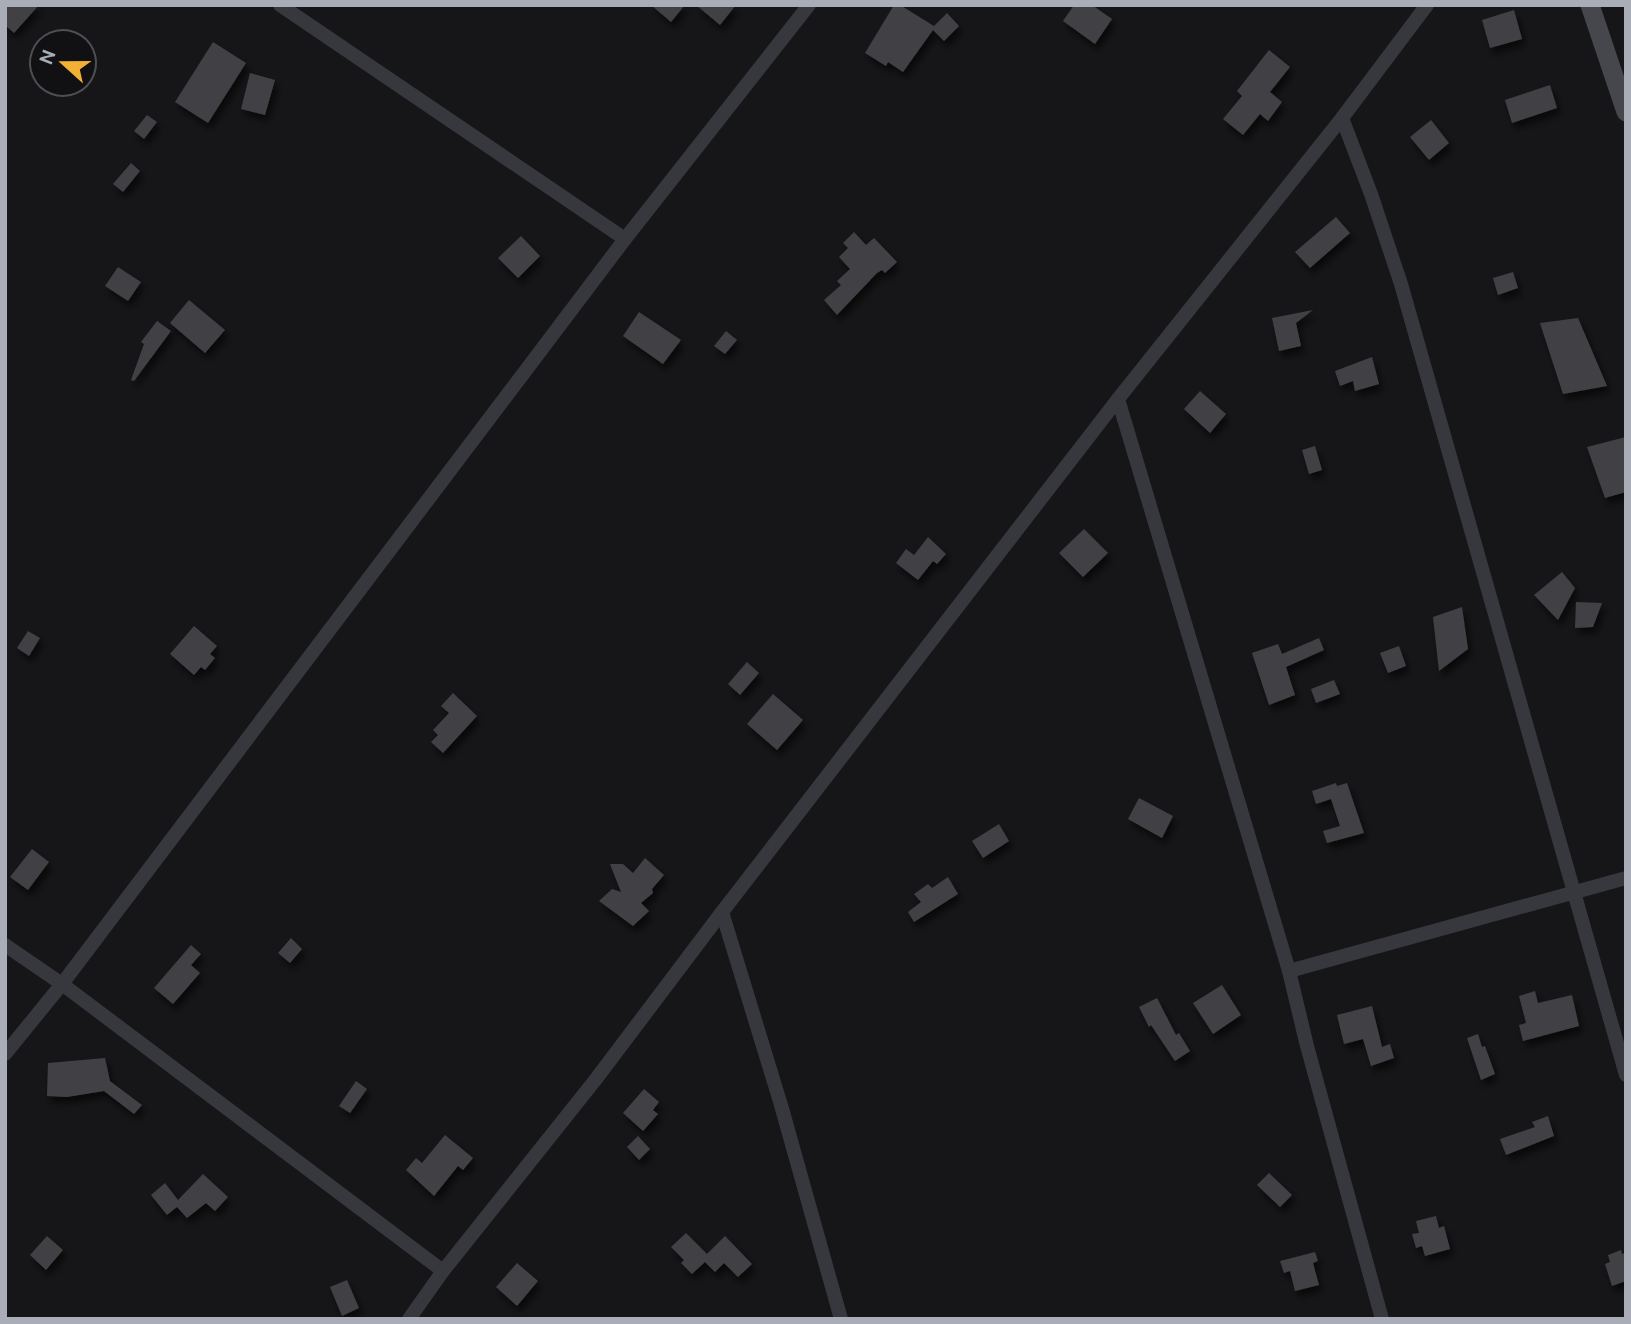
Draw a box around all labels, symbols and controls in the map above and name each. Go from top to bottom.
north arrow [28,28,98,98]
text: N [34,46,60,67]

